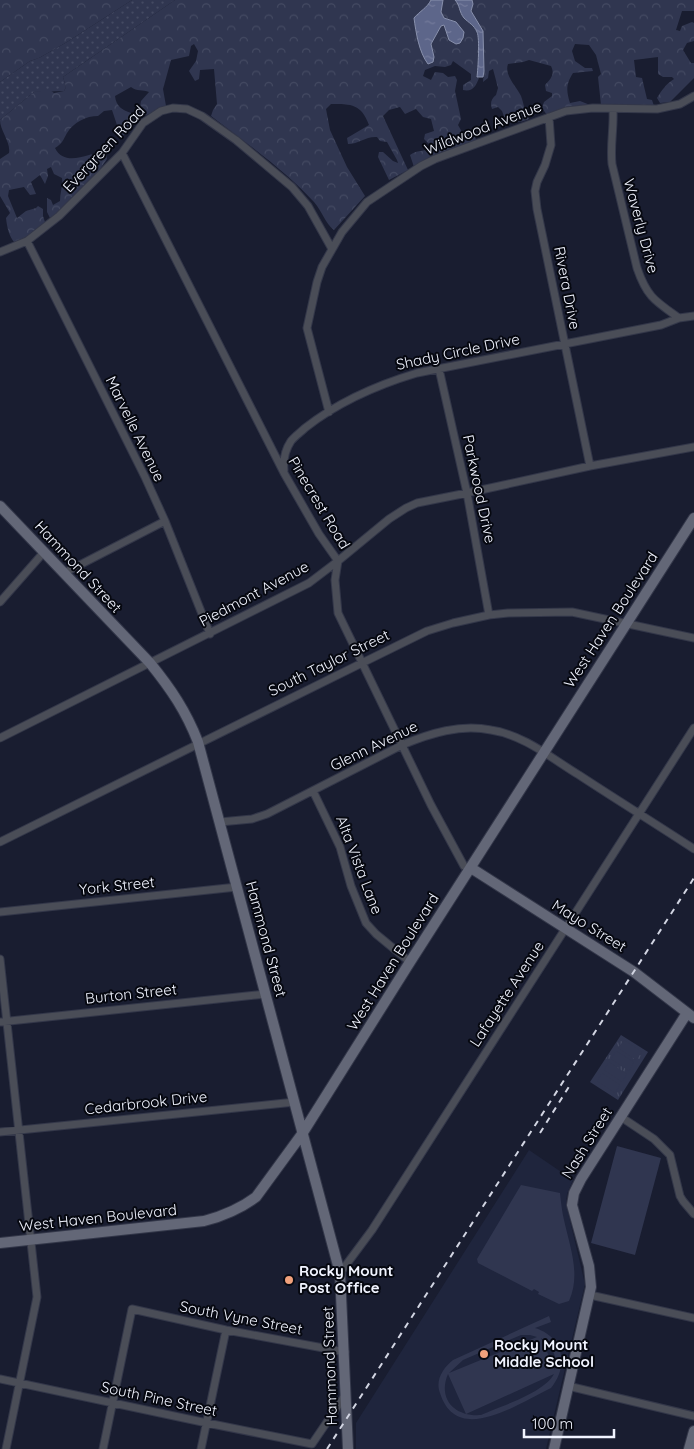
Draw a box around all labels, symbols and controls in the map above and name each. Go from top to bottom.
street label: Wildwood Avenue [422,96,544,159]
street label: Evergreen Road [59,101,149,196]
street label: Waverly Drive [620,176,663,275]
street label: Rivera Drive [550,245,585,331]
street label: Shady Circle Drive [394,329,521,374]
street label: Marvelle Avenue [102,373,169,485]
street label: Parkwood Drive [459,433,500,545]
street label: Pinecrest Road [284,453,354,552]
street label: Hammond Street [31,517,126,617]
street label: West Haven Boulevard [559,548,662,691]
street label: Piedmont Avenue [196,557,312,630]
street label: South Taylor Street [265,625,392,700]
street label: Glenn Avenue [327,716,421,775]
street label: Alta Vista Lane [332,813,387,917]
street label: York Street [78,872,156,899]
street label: Hammond Street [242,879,291,999]
street label: West Haven Boulevard [343,890,443,1034]
street label: Mayo Street [549,895,630,956]
street label: Lafayette Avenue [465,937,548,1050]
street label: Burton Street [84,979,178,1008]
street label: Cedarbrook Drive [84,1087,208,1118]
street label: Nash Street [557,1104,616,1182]
street label: West Haven Boulevard [18,1200,178,1235]
place label: Rocky Mount Post Office [299,1261,393,1297]
marker: Rocky Mount Post Office [283,1274,295,1286]
street label: South Vyne Street [178,1296,304,1339]
street label: Hammond Street [318,1306,341,1426]
place label: Rocky Mount Middle School [494,1335,594,1371]
marker: Rocky Mount Middle School [478,1348,490,1360]
street label: South Pine Street [99,1377,219,1420]
scale bar [524,1406,614,1438]
text: 100 m [532,1414,573,1433]

